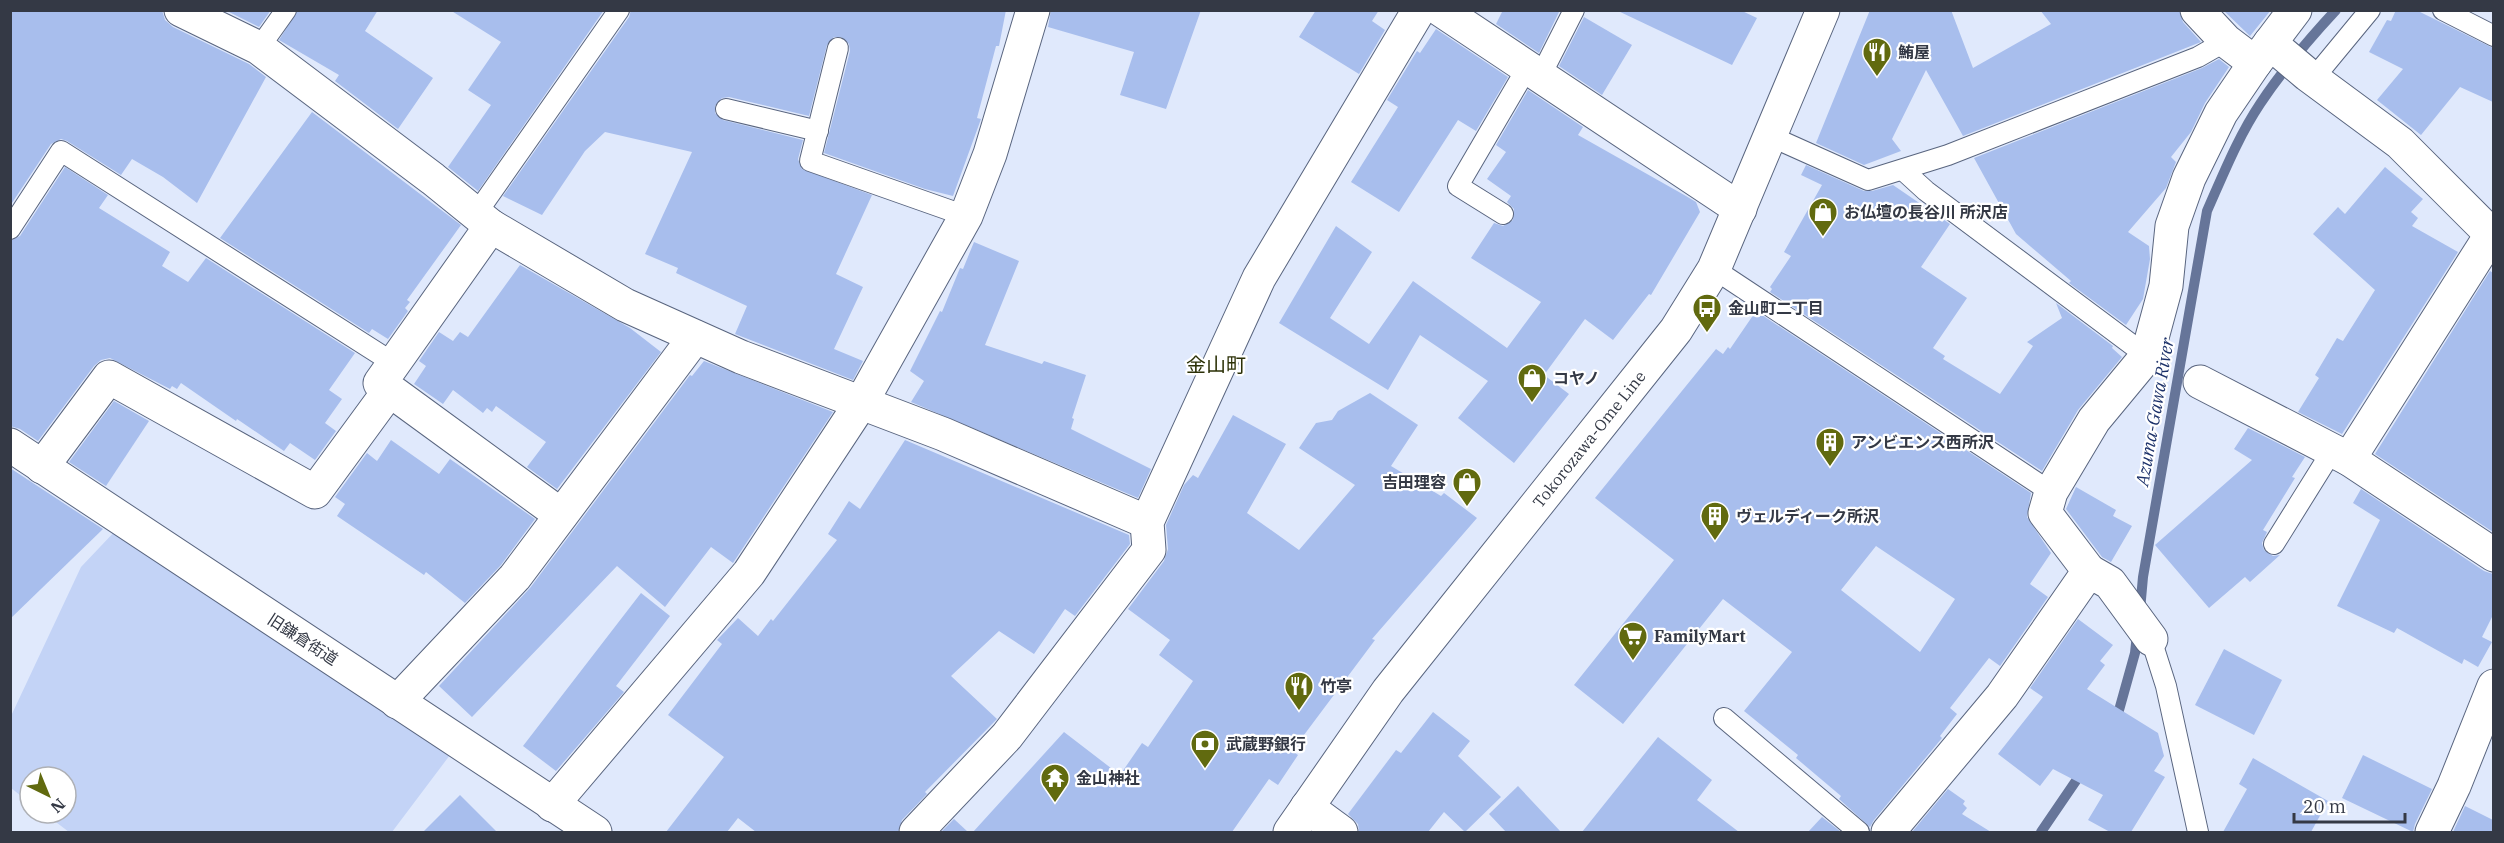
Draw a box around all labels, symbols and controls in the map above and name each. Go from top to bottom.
restaurant icon: 鮪屋 [1861,36,1893,78]
place label: 鮪屋 [1898,42,1930,62]
shop icon: お仏壇の長谷川 所沢店 [1807,196,1839,238]
place label: お仏壇の長谷川 所沢店 [1844,202,2008,222]
bus stop icon: 金山町二丁目 [1691,292,1723,334]
place label: 金山町二丁目 [1728,298,1824,318]
water label: Azuma-Gawa River [2130,335,2179,489]
district label: 金山町 [1186,351,1246,378]
shop icon: コヤノ [1516,362,1548,404]
street label: Tokorozawa-Ome Line [1528,367,1650,512]
place label: コヤノ [1553,368,1600,388]
building icon: アンビエンス西所沢 [1814,426,1846,468]
place label: アンビエンス西所沢 [1851,432,1994,452]
shop icon: 吉田理容 [1451,466,1483,508]
place label: 吉田理容 [1382,472,1446,492]
building icon: ヴェルディーク所沢 [1699,500,1731,542]
place label: ヴェルディーク所沢 [1736,506,1879,526]
street label: 旧鎌倉街道 [264,609,342,669]
supermarket icon: FamilyMart [1617,620,1649,662]
place label: FamilyMart [1654,626,1746,646]
restaurant icon: 竹亭 [1283,670,1315,712]
place label: 竹亭 [1320,676,1352,696]
bank icon: 武蔵野銀行 [1189,728,1221,770]
place label: 武蔵野銀行 [1226,734,1306,754]
temple icon: 金山神社 [1039,762,1071,804]
north arrow [18,765,78,825]
place label: 金山神社 [1076,768,1140,788]
scale bar [2294,786,2405,824]
text: N [47,794,70,818]
text: 20 m [2303,795,2346,818]

